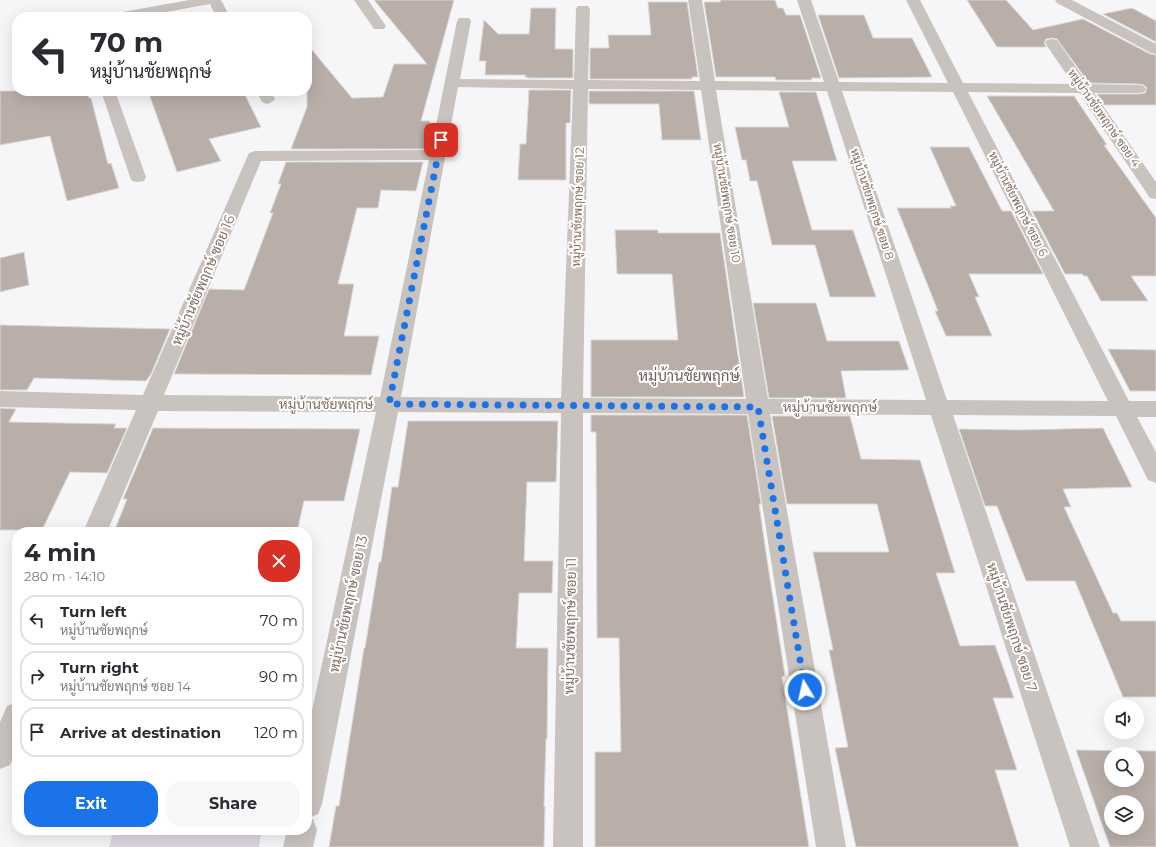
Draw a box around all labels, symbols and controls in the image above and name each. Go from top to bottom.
text: 70 m [90,25,163,59]
icon: left [24,28,76,80]
text: หมู่บ้านชัยพฤกษ์ [90,61,211,83]
street label: หมู่บ้านชัยพฤกษ์ ซอย 4 [1064,66,1144,170]
pin [424,123,458,157]
icon: arrive [430,129,452,151]
street label: หมู่บ้านชัยพฤกษ์ ซอย 10 [710,142,744,264]
street label: หมู่บ้านชัยพฤกษ์ ซอย 8 [846,146,898,262]
street label: หมู่บ้านชัยพฤกษ์ ซอย 12 [568,147,588,267]
street label: หมู่บ้านชัยพฤกษ์ ซอย 6 [985,149,1051,259]
street label: หมู่บ้านชัยพฤกษ์ ซอย 16 [167,212,240,348]
district label: หมู่บ้านชัยพฤกษ์ [638,366,740,386]
street label: หมู่บ้านชัยพฤกษ์ [279,395,374,414]
street label: หมู่บ้านชัยพฤกษ์ [783,398,878,417]
street label: หมู่บ้านชัยพฤกษ์ ซอย 13 [325,534,372,674]
text: 4 min [24,538,96,567]
button: close [258,540,300,582]
street label: หมู่บ้านชัยพฤกษ์ ซอย 11 [560,557,581,695]
street label: หมู่บ้านชัยพฤกษ์ ซอย 7 [982,560,1041,694]
text: 280 m · 14:10 [24,568,105,584]
text: Turn left [60,602,127,621]
icon: left [26,609,48,631]
text: 70 m [260,611,298,630]
text: หมู่บ้านชัยพฤกษ์ [60,622,148,638]
text: Turn right [60,658,139,677]
icon: right [26,665,48,687]
text: 90 m [259,667,298,686]
position arrow [784,669,826,711]
text: หมู่บ้านชัยพฤกษ์ ซอย 14 [60,678,191,694]
map controls [1104,699,1144,835]
button: sound [1104,699,1144,739]
icon: arrive [26,721,48,743]
text: Arrive at destination [60,723,221,742]
text: 120 m [254,723,298,742]
button: search [1104,747,1144,787]
button: Exit [24,781,158,827]
button: Share [166,781,300,827]
button: layers [1104,795,1144,835]

